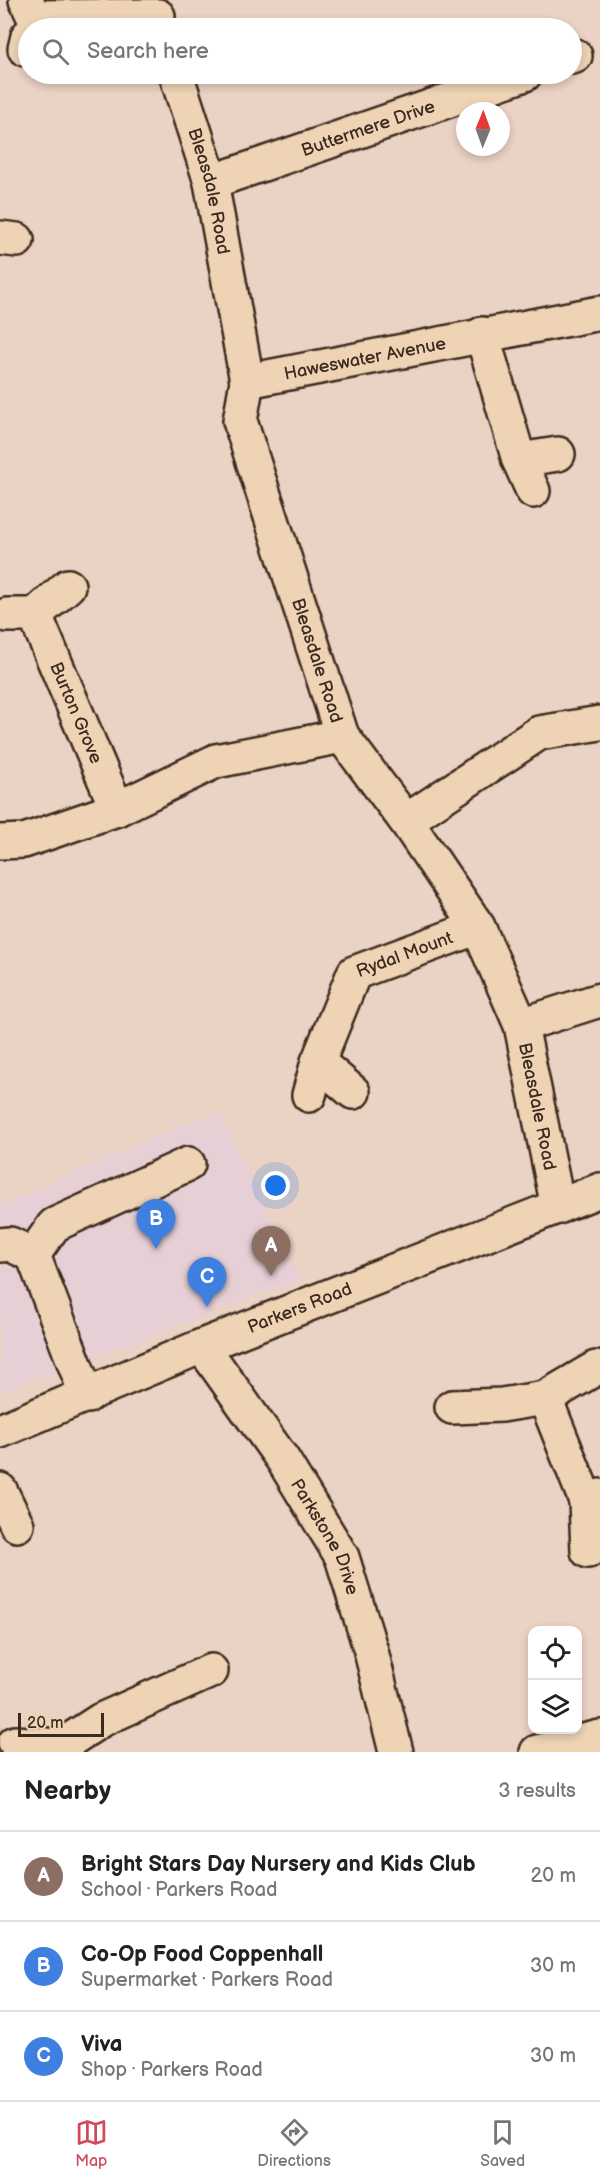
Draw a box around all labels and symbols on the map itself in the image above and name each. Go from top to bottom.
street label: Buttermere Drive [299,96,438,161]
north arrow [456,102,510,156]
street label: Bleasdale Road [183,125,234,256]
street label: Haweswater Avenue [282,333,448,385]
street label: Bleasdale Road [287,596,347,725]
street label: Burton Grove [45,659,107,767]
street label: Rydal Mount [353,927,456,982]
street label: Bleasdale Road [514,1041,560,1172]
your location [261,1171,290,1200]
pin: B [136,1200,176,1249]
pin: A [252,1226,290,1276]
pin: C [188,1258,226,1307]
street label: Parkers Road [245,1278,355,1338]
street label: Parkstone Drive [286,1475,363,1598]
scale bar [18,1710,104,1738]

